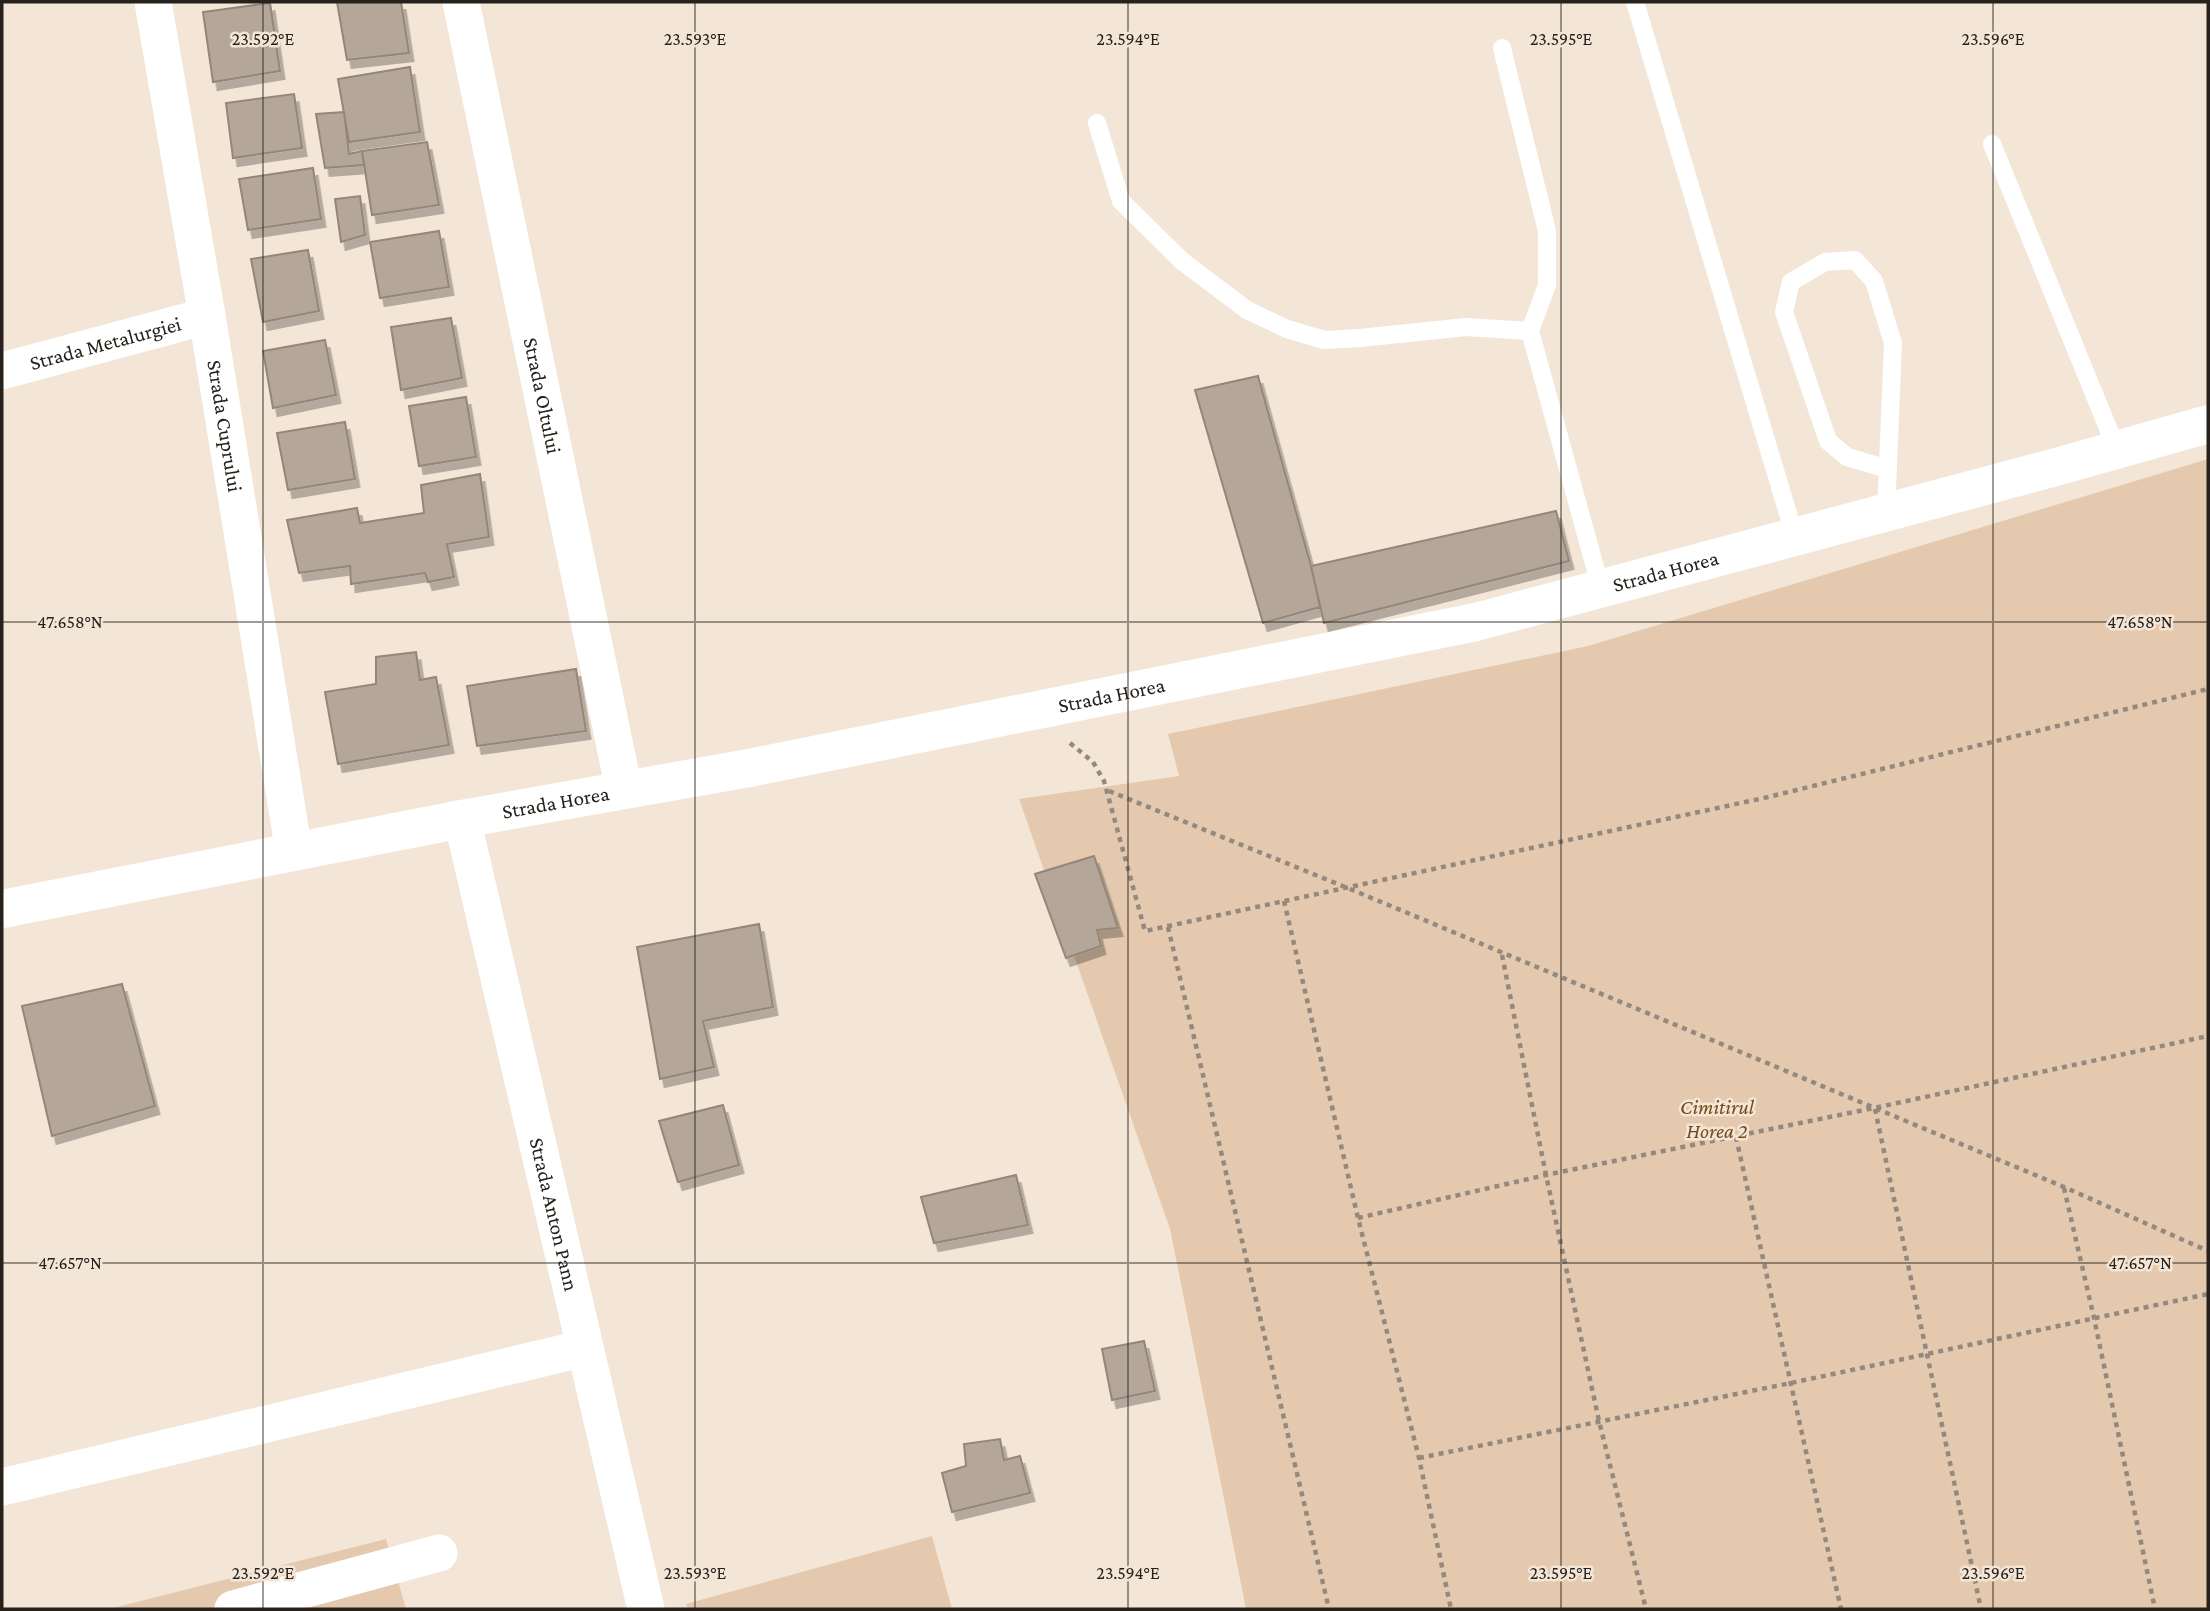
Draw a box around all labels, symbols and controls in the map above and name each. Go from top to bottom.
text: 23.592°E [232,29,294,49]
text: 23.593°E [664,29,727,49]
text: 23.594°E [1096,29,1160,49]
text: 23.595°E [1530,29,1593,49]
text: 23.596°E [1962,29,2025,49]
street label: Strada Metalurgiei [27,311,184,375]
street label: Strada Oltului [519,335,566,456]
street label: Strada Cuprului [202,358,247,494]
street label: Strada Horea [1610,546,1721,597]
text: 47.658°N [37,612,103,632]
text: 47.658°N [2107,612,2173,632]
street label: Strada Horea [1056,673,1167,718]
street label: Strada Horea [500,781,612,824]
park label: Cimitirul Horea 2 [1680,1095,1755,1143]
street label: Strada Anton Pann [525,1135,584,1293]
text: 47.657°N [38,1253,102,1273]
text: 47.657°N [2108,1253,2172,1273]
text: 23.592°E [232,1563,294,1583]
text: 23.593°E [664,1563,727,1583]
text: 23.594°E [1096,1563,1160,1583]
text: 23.595°E [1530,1563,1593,1583]
text: 23.596°E [1962,1563,2025,1583]

